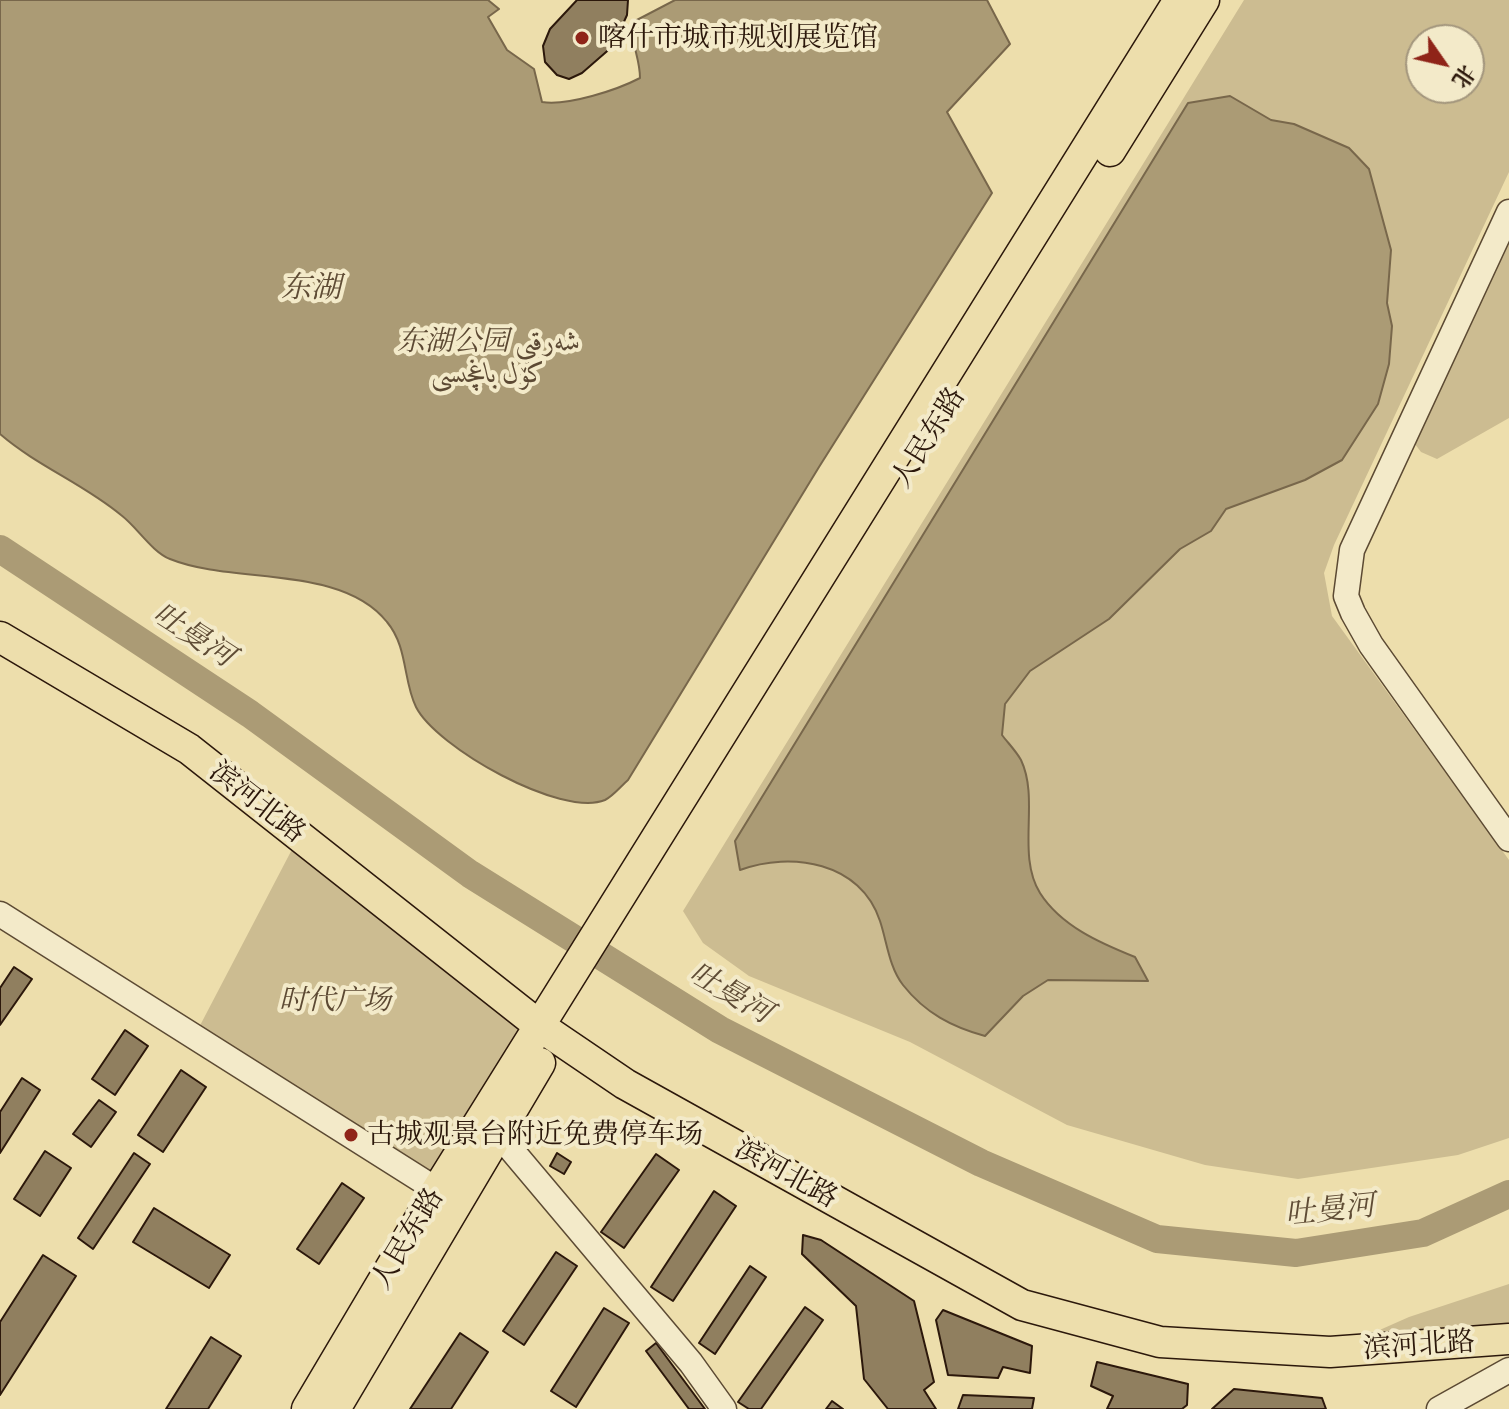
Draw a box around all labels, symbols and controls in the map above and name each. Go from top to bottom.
place label: 喀什市城市规划展览馆 [598,21,878,55]
north arrow [1405,24,1485,104]
marker: 喀什市城市规划展览馆 [573,29,591,47]
text: 北 [1445,59,1482,94]
water label: 东湖 [281,271,341,307]
park label: 东湖公园 شەرقىي كۆل باغچىسى [397,325,581,391]
street label: 人民东路 [885,382,973,494]
water label: 吐曼河 [145,596,241,676]
street label: 滨河北路 [203,755,311,851]
water label: 吐曼河 [682,956,778,1032]
park label: 时代广场 [279,984,391,1018]
place label: 古城观景台附近免费停车场 [367,1118,703,1152]
marker: 古城观景台附近免费停车场 [342,1126,360,1144]
street label: 滨河北路 [729,1132,843,1216]
street label: 人民东路 [365,1182,451,1296]
water label: 吐曼河 [1283,1188,1377,1234]
street label: 滨河北路 [1362,1325,1476,1367]

